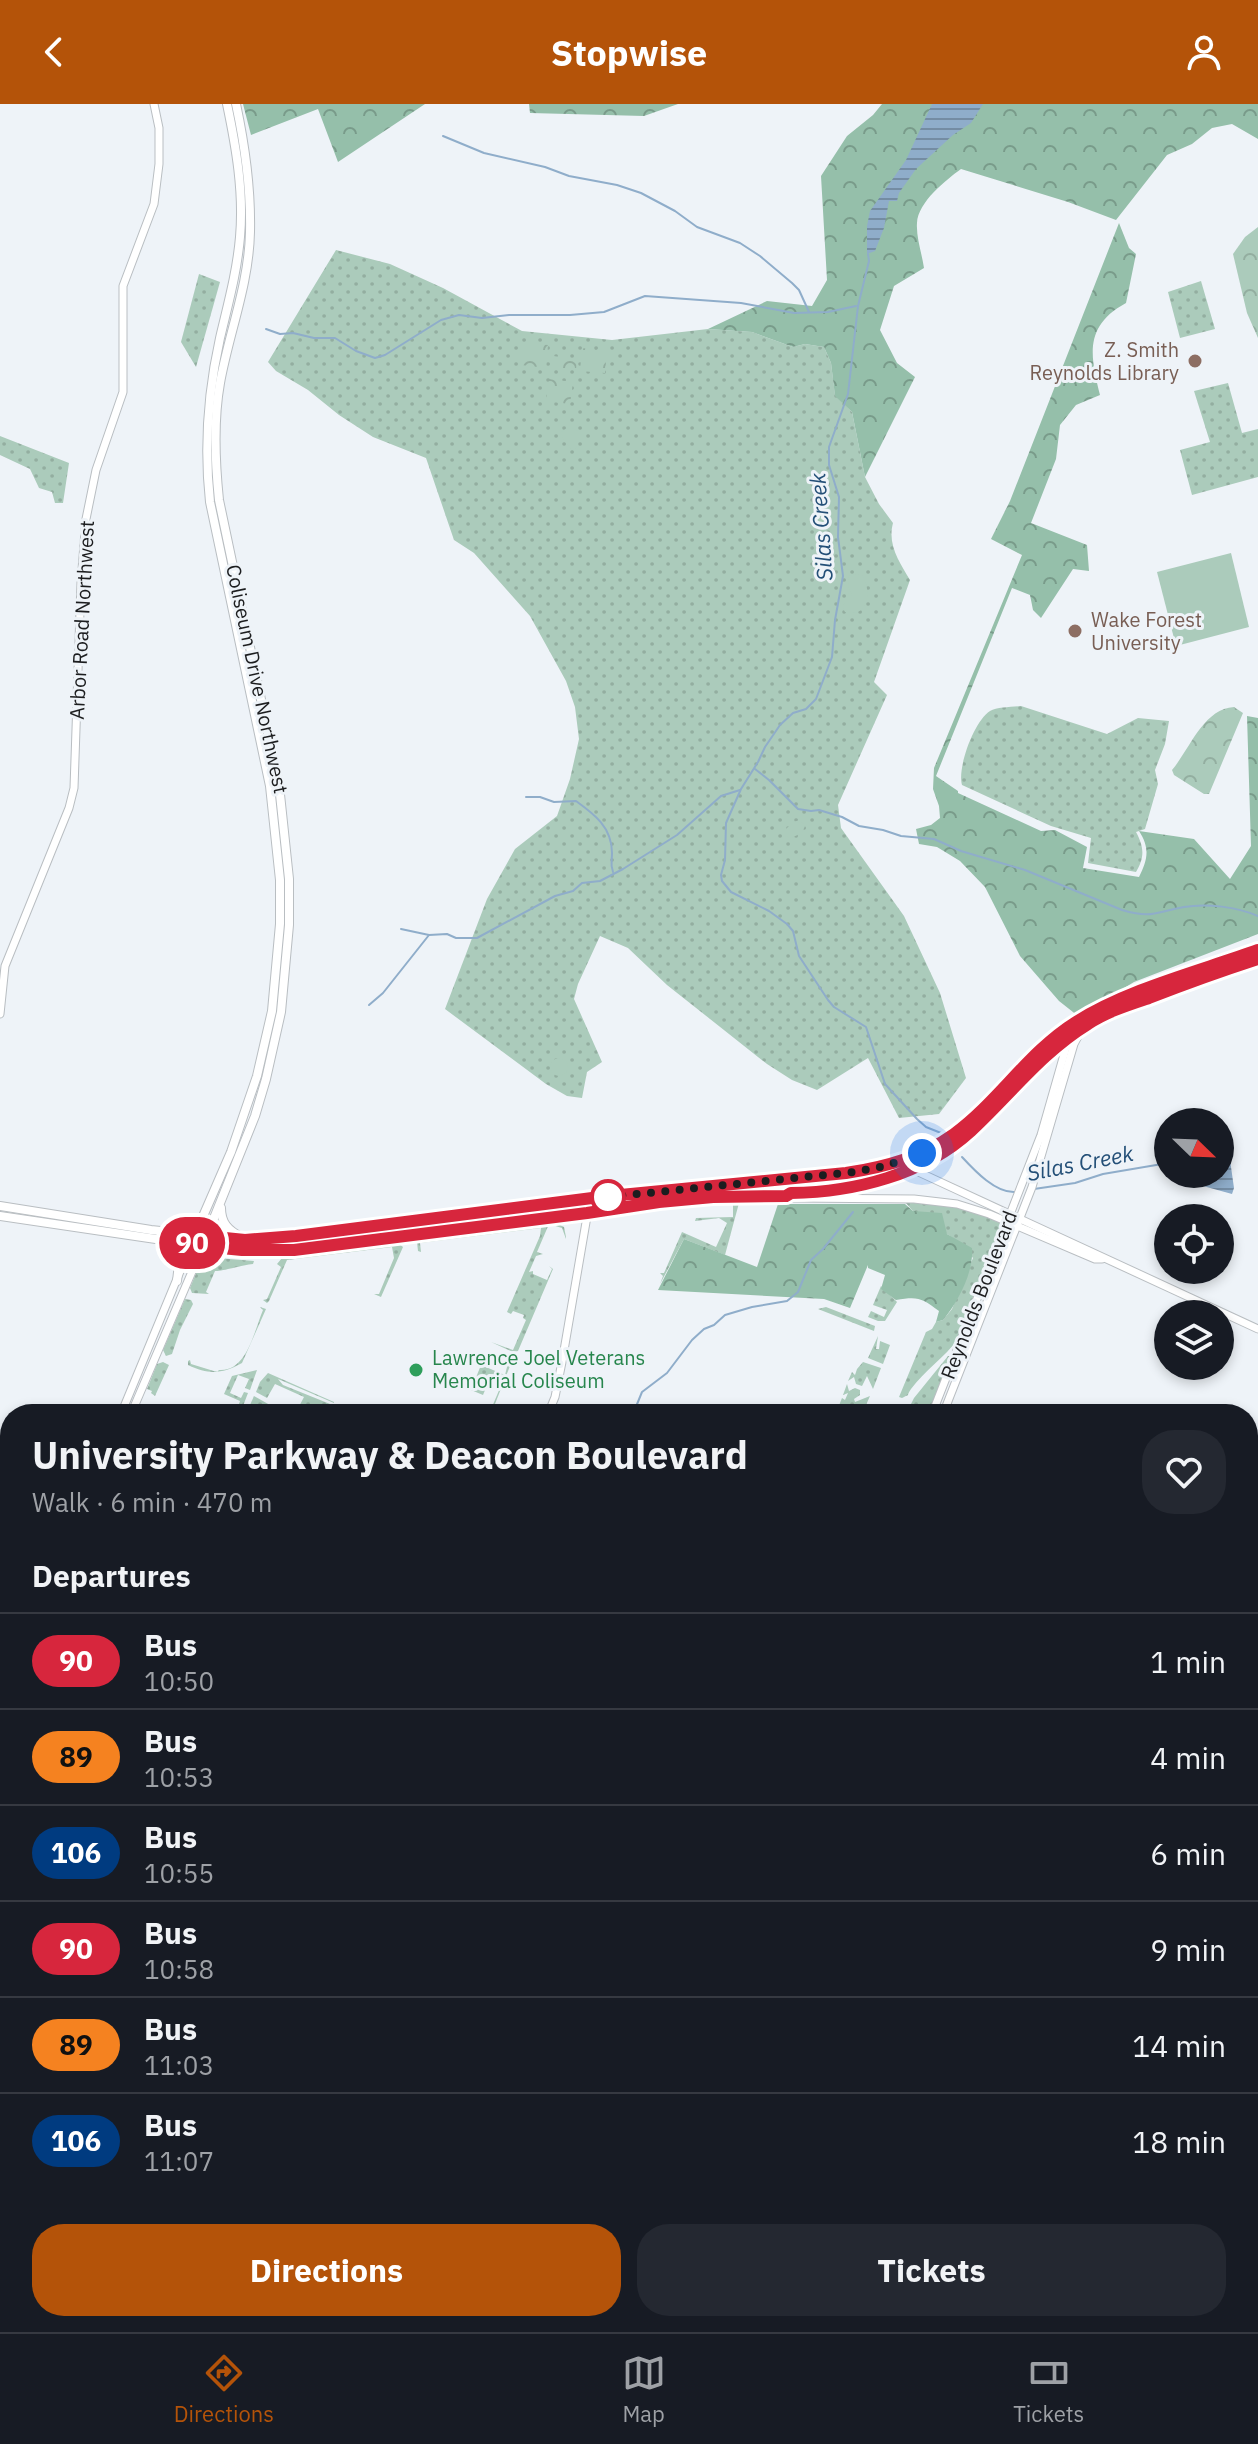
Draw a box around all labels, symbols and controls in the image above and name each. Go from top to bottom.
text: Stopwise [551,29,707,76]
icon: back [32,30,76,74]
icon: person [1182,30,1226,74]
place label: Z. Smith Reynolds Library [1030,336,1179,386]
marker: Z. Smith Reynolds Library [1186,352,1204,370]
water label: Silas Creek [802,472,839,582]
street label: Arbor Road Northwest [63,520,100,720]
street label: Coliseum Drive Northwest [220,562,295,796]
place label: Wake Forest University [1091,606,1202,656]
marker: Wake Forest University [1066,622,1084,640]
north arrow [1154,1108,1234,1188]
map controls [1154,1108,1234,1380]
your location [902,1133,942,1173]
water label: Silas Creek [1024,1138,1136,1187]
unlabelled marker [591,1180,625,1214]
button: locate [1154,1204,1234,1284]
street label: Reynolds Boulevard [934,1207,1023,1383]
line badge: 90 [156,1217,228,1269]
text: 90 [175,1224,209,1261]
button: layers [1154,1300,1234,1380]
place label: Lawrence Joel Veterans Memorial Coliseum [432,1344,645,1394]
marker: Lawrence Joel Veterans Memorial Coliseum [407,1361,425,1379]
text: University Parkway & Deacon Boulevard [32,1430,748,1479]
button: heart [1142,1430,1226,1514]
text: Walk · 6 min · 470 m [32,1485,272,1519]
text: Departures [32,1556,191,1595]
text: Bus [144,1625,197,1664]
text: 90 [59,1642,93,1679]
text: 1 min [1150,1642,1226,1681]
text: 10:50 [144,1664,214,1698]
text: Bus [144,1721,197,1760]
text: 89 [59,1738,93,1775]
text: 4 min [1150,1738,1226,1777]
text: 10:53 [144,1760,214,1794]
text: Bus [144,1817,197,1856]
text: 106 [51,1834,101,1871]
text: 6 min [1150,1834,1226,1873]
text: 10:55 [144,1856,214,1890]
text: Bus [144,1913,197,1952]
text: 90 [59,1930,93,1967]
text: 9 min [1150,1930,1226,1969]
text: 10:58 [144,1952,214,1986]
text: Bus [144,2009,197,2048]
text: 89 [59,2026,93,2063]
text: 14 min [1132,2026,1226,2065]
text: 11:03 [144,2048,214,2082]
text: Bus [144,2105,197,2144]
text: 106 [51,2122,101,2159]
text: 18 min [1132,2122,1226,2161]
text: 11:07 [144,2144,214,2178]
button: Directions [32,2224,621,2316]
button: Tickets [637,2224,1226,2316]
tab: Directions [174,2351,274,2428]
tab: Map [622,2351,666,2428]
tab: Tickets [1013,2351,1084,2428]

